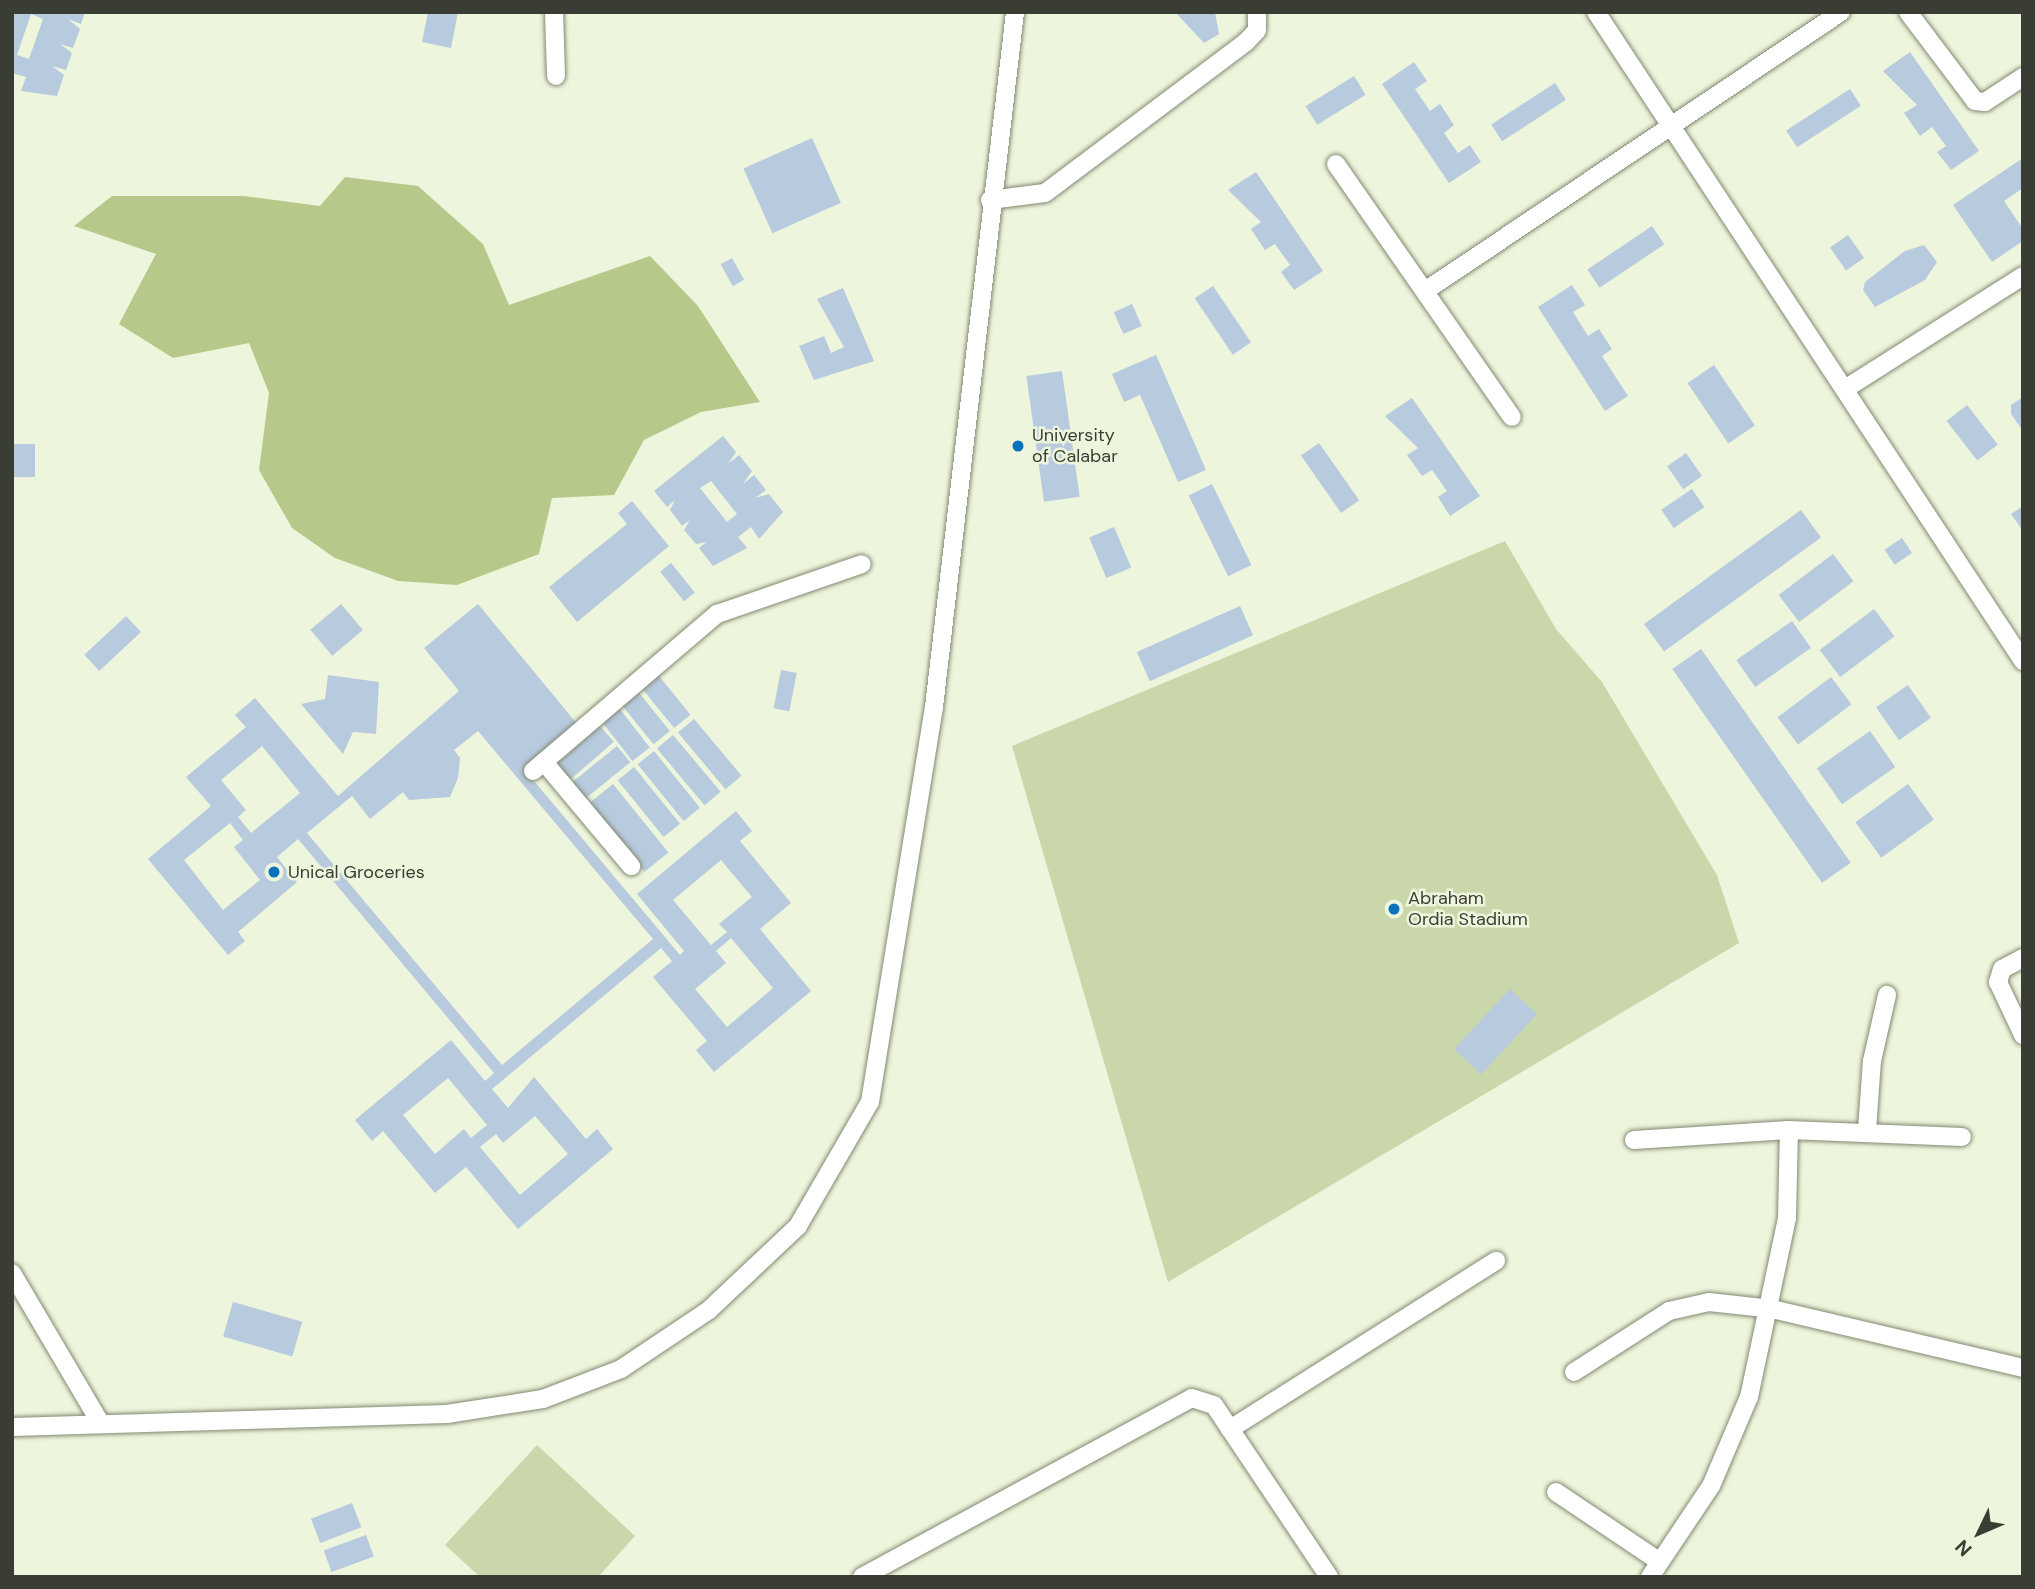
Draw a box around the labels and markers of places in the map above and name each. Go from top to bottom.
place label: University of Calabar [1032,425,1118,467]
marker: University of Calabar [1010,438,1026,454]
place label: Unical Groceries [288,861,425,883]
marker: Unical Groceries [266,864,282,880]
place label: Abraham Ordia Stadium [1408,888,1528,930]
marker: Abraham Ordia Stadium [1386,901,1402,917]

